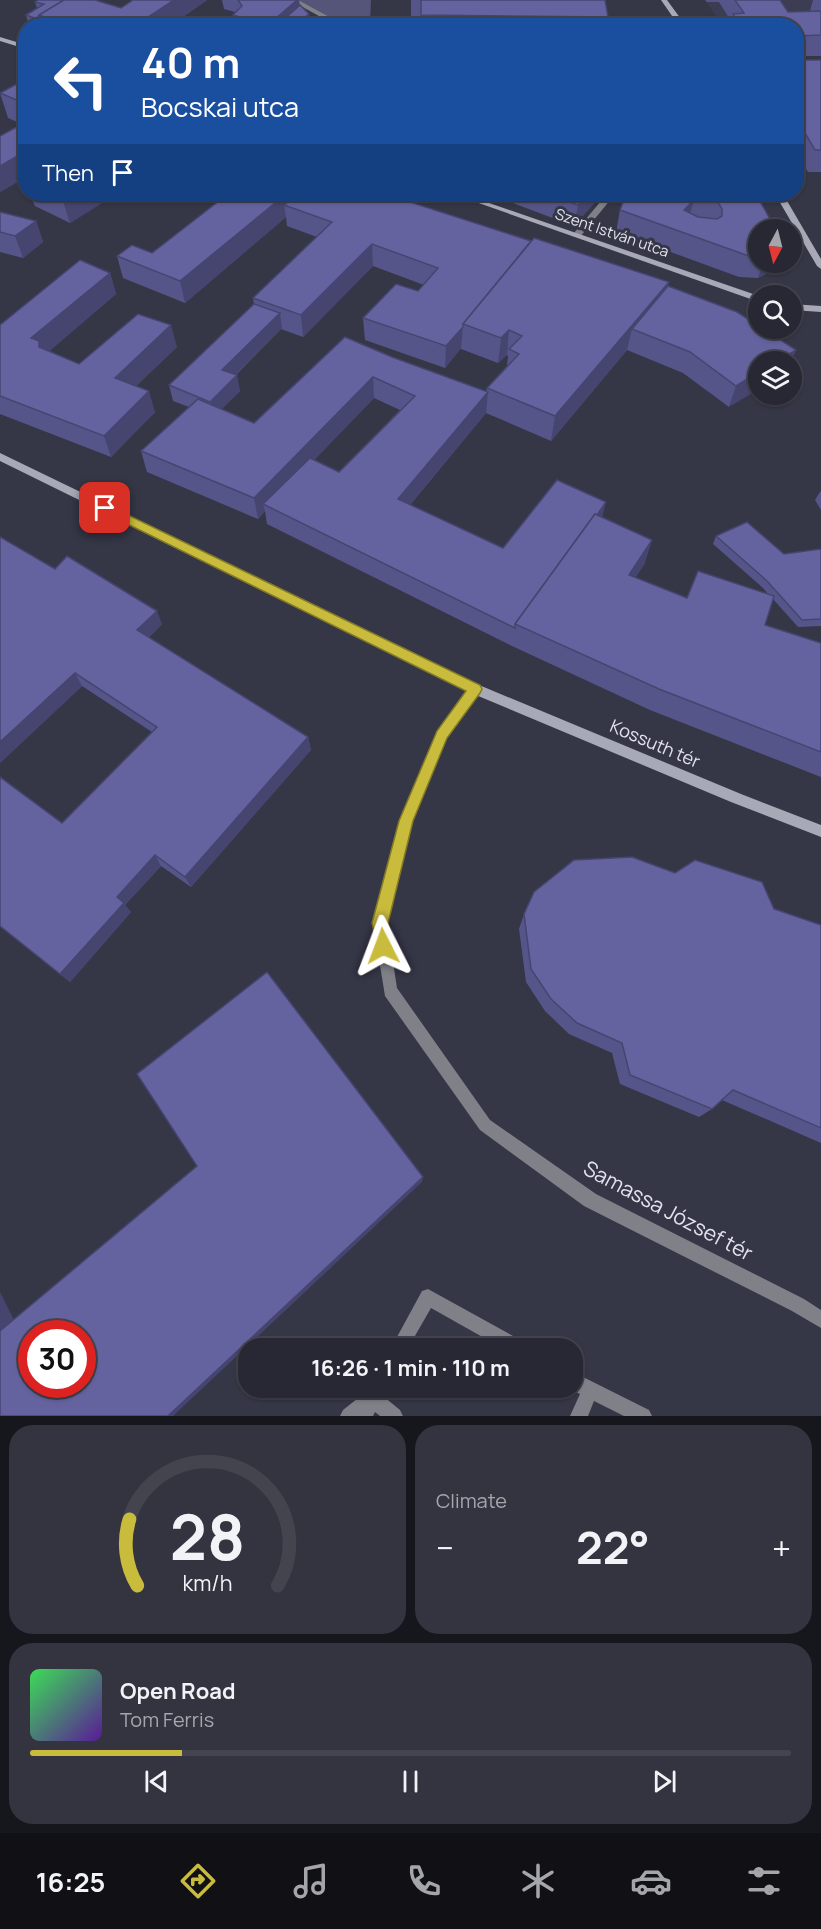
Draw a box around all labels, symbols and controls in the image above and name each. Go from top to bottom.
text: 40 m [141,33,240,91]
icon: left [42,42,120,120]
text: Bocskai utca [141,88,299,125]
icon: arrive [106,156,139,189]
text: Then [42,158,94,188]
street label: Szent István utca [552,203,672,262]
north arrow [748,219,802,273]
map controls [748,219,802,405]
button: search [748,285,802,339]
button: layers [748,351,802,405]
pin [79,482,130,533]
icon: arrive [88,491,121,524]
street label: Kossuth tér [607,713,705,773]
position arrow [351,914,415,978]
street label: Samassa József tér [579,1154,758,1267]
speed limit sign: 30 [18,1320,96,1398]
text: 16:26 · 1 min · 110 m [311,1353,510,1383]
text: Climate [436,1487,507,1514]
text: 28 [170,1493,245,1579]
text: 22° [576,1516,650,1578]
text: − [436,1525,454,1570]
text: + [772,1525,791,1570]
text: km/h [183,1569,232,1598]
text: Open Road [120,1676,235,1706]
text: Tom Ferris [120,1706,214,1733]
icon: previous [140,1765,173,1798]
icon: pause [394,1765,427,1798]
icon: next [648,1765,681,1798]
icon: directions [177,1860,219,1902]
icon: music [290,1860,332,1902]
icon: phone [403,1860,445,1902]
icon: climate [517,1860,559,1902]
icon: car [630,1860,672,1902]
icon: filters [743,1860,785,1902]
text: 16:25 [36,1863,105,1900]

